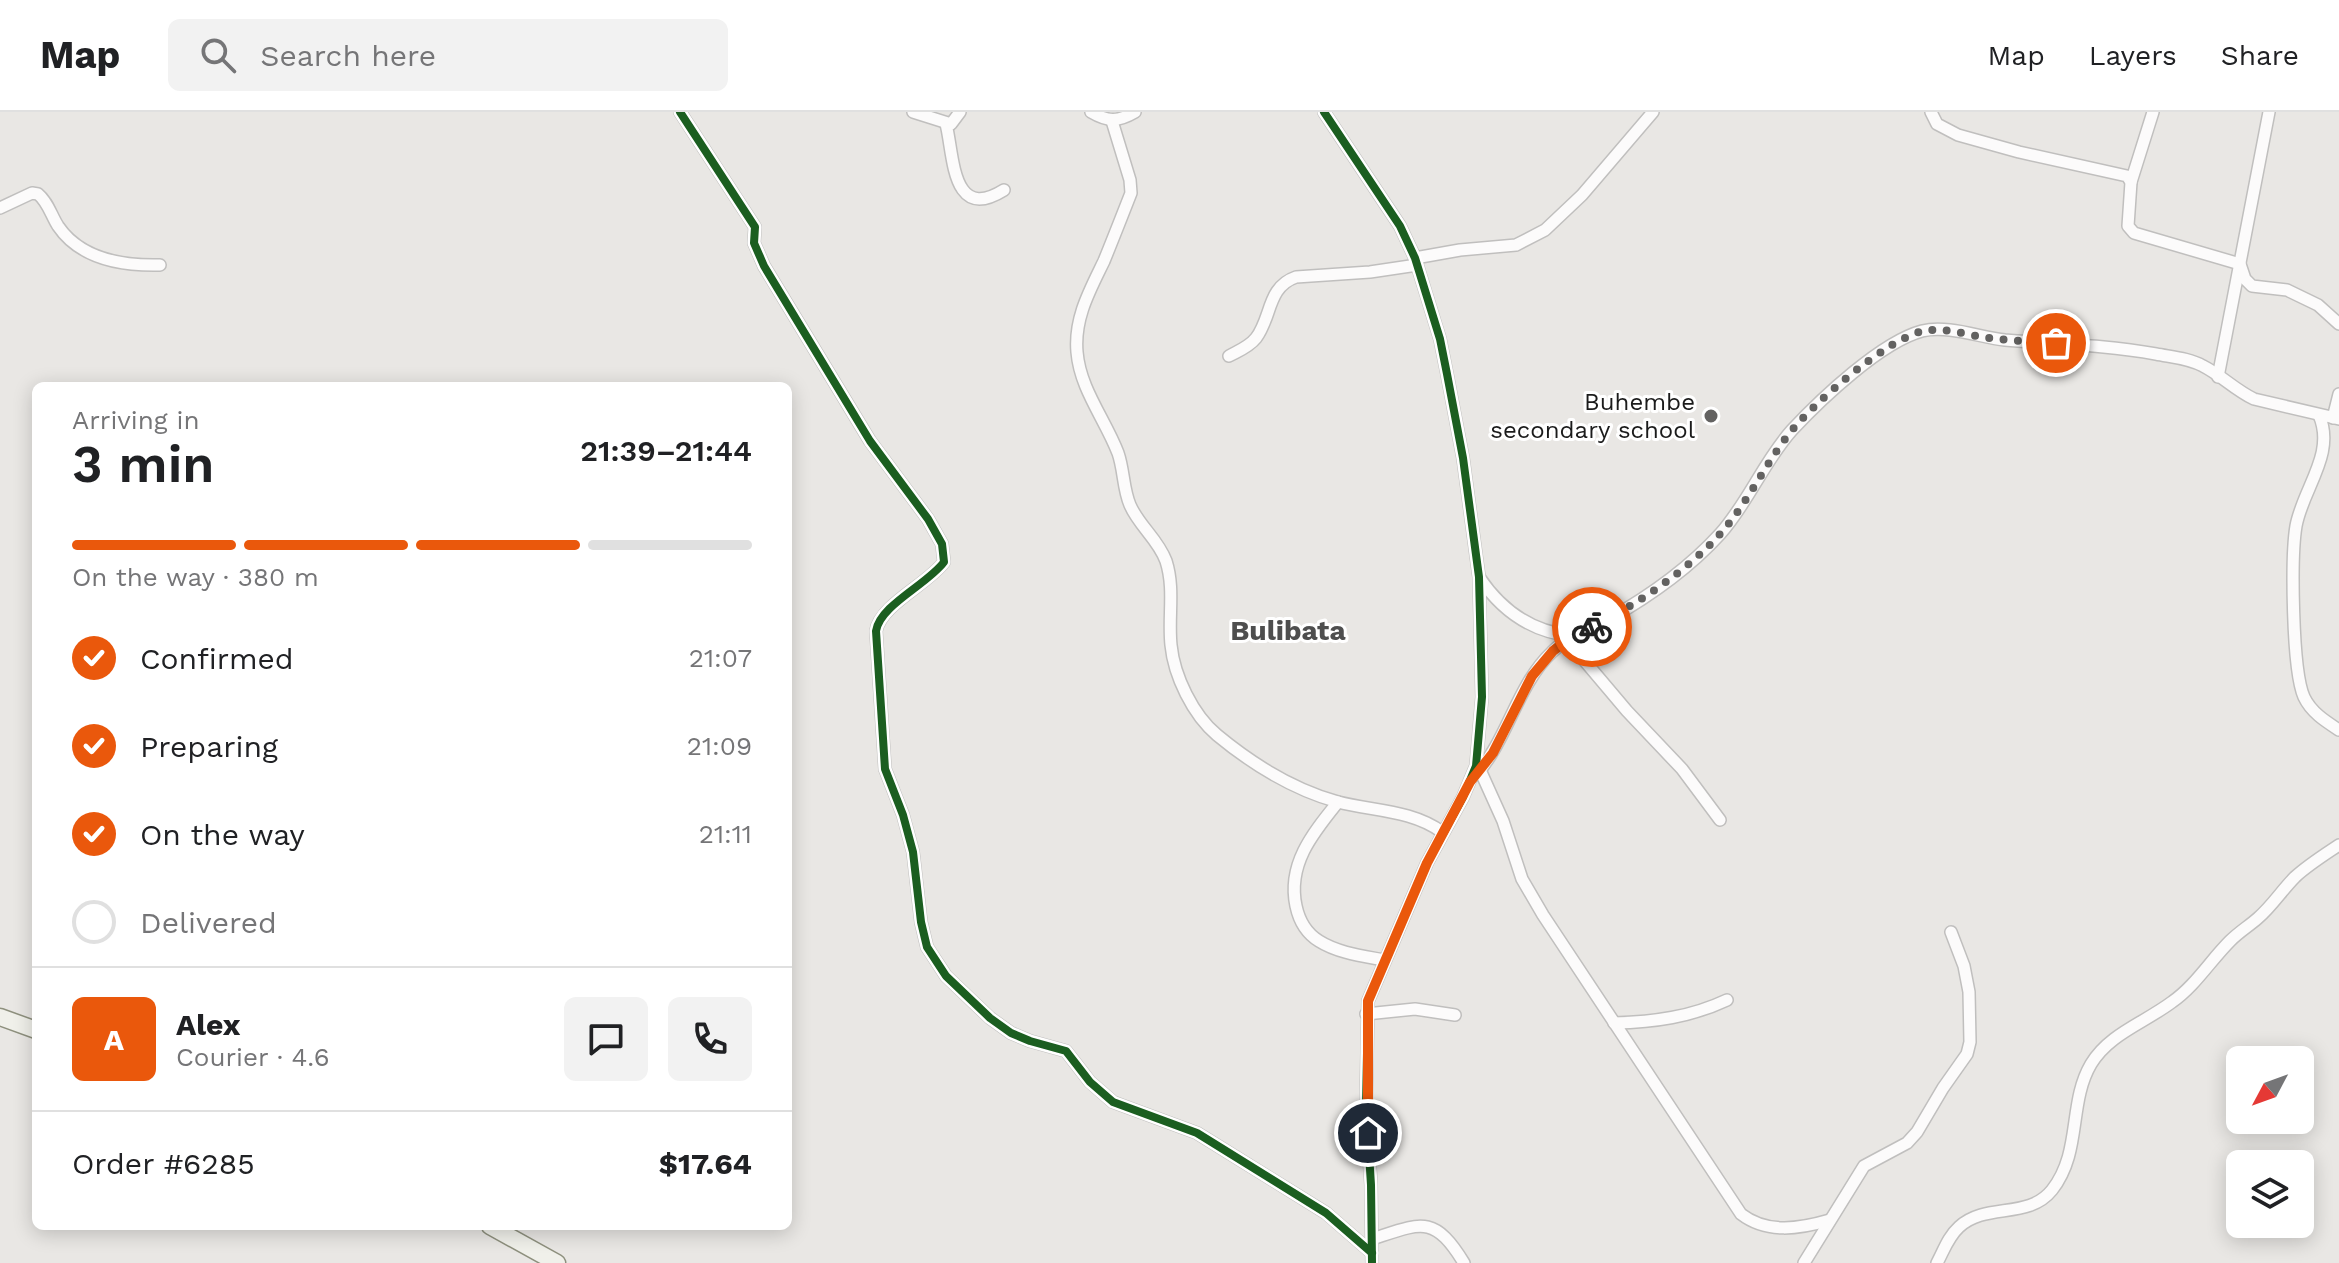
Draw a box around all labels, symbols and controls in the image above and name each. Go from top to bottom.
search box [168,19,728,91]
text: Map [40,33,120,77]
icon: search [196,33,240,77]
text: Search here [260,38,436,73]
text: Map [1988,39,2045,72]
text: Layers [2089,39,2177,72]
text: Share [2221,39,2299,72]
pin [2022,309,2090,377]
icon: bag [2034,321,2078,365]
place label: Buhembe secondary school [1490,388,1696,444]
text: Arriving in [72,405,200,435]
marker: Buhembe secondary school [1702,407,1720,425]
text: 21:39–21:44 [580,433,752,468]
text: 3 min [72,434,215,495]
text: On the way · 380 m [72,562,319,592]
courier [1552,587,1632,667]
icon: bike [1570,605,1614,649]
district label: Bulibata [1230,614,1347,647]
icon: check [72,636,116,680]
text: Confirmed [140,641,294,676]
text: 21:07 [689,643,752,673]
icon: check [72,724,116,768]
text: Preparing [140,729,278,764]
text: 21:09 [687,731,752,761]
icon: check [72,812,116,856]
text: On the way [140,817,305,852]
text: 21:11 [699,819,752,849]
text: Delivered [140,905,277,940]
button: chat [564,997,648,1081]
button: phone [668,997,752,1081]
text: Alex [176,1007,240,1042]
text: A [104,1022,124,1057]
text: Courier · 4.6 [176,1042,330,1072]
north arrow [2226,1046,2314,1134]
map controls [2226,1046,2314,1238]
pin [1334,1099,1402,1167]
icon: home [1346,1111,1390,1155]
text: Order #6285 [72,1146,255,1181]
text: $17.64 [659,1146,752,1181]
button: layers [2226,1150,2314,1238]

